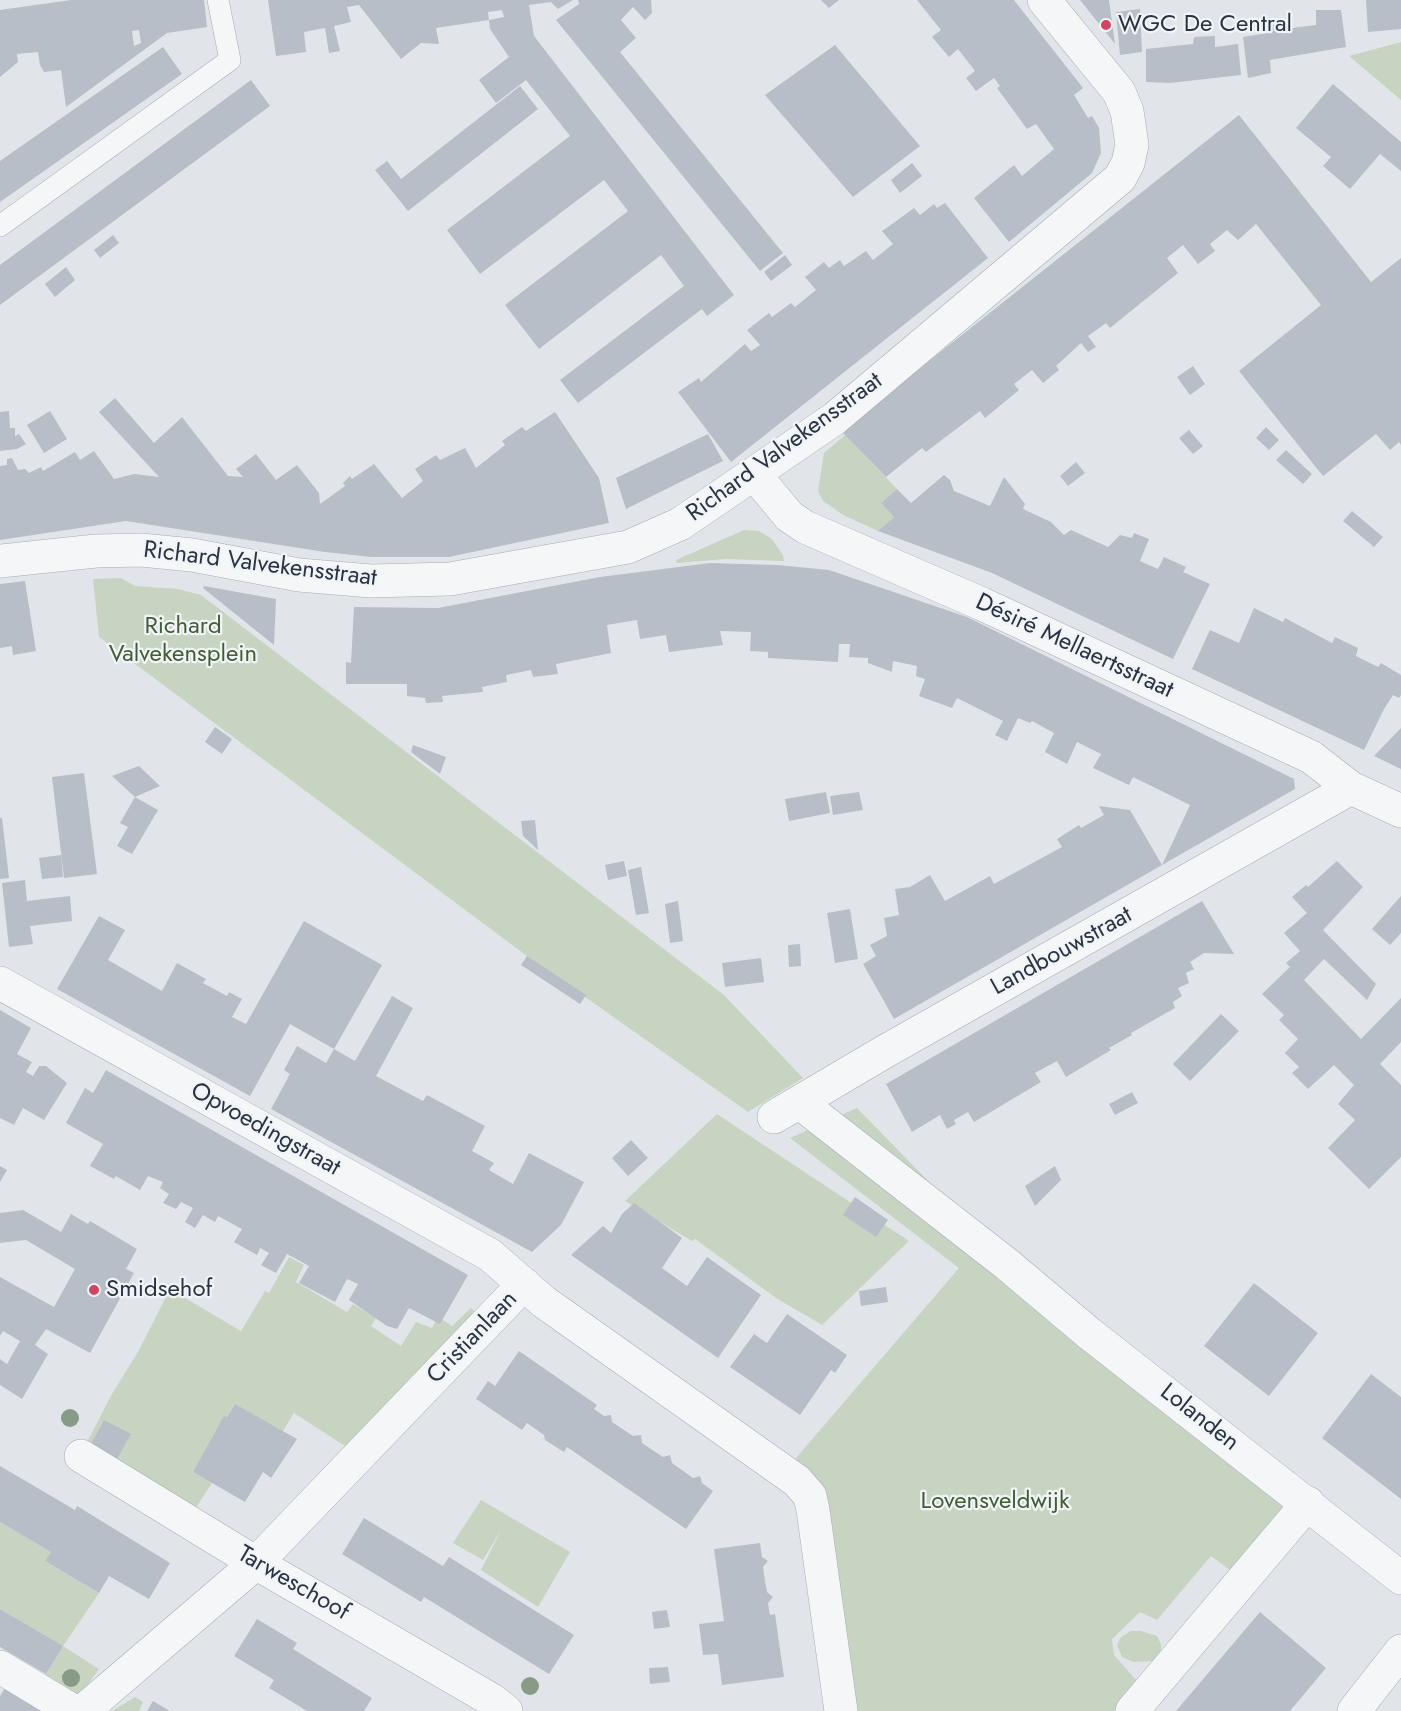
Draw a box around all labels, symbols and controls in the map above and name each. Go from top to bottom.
place label: WGC De Central [1118,11,1292,39]
marker: WGC De Central [1099,18,1113,32]
street label: Richard Valvekensstraat [682,367,888,529]
street label: Richard Valvekensstraat [142,536,378,594]
street label: Désiré Mellaertsstraat [971,589,1177,705]
park label: Richard Valvekensplein [109,613,257,669]
street label: Landbouwstraat [986,901,1138,1003]
street label: Opvoedingstraat [185,1077,345,1183]
place label: Smidsehof [106,1276,212,1304]
marker: Smidsehof [87,1283,101,1297]
street label: Cristianlaan [422,1286,524,1390]
street label: Lolanden [1154,1378,1244,1458]
park label: Lovensveldwijk [920,1488,1070,1516]
street label: Tarweschoof [232,1540,354,1628]

